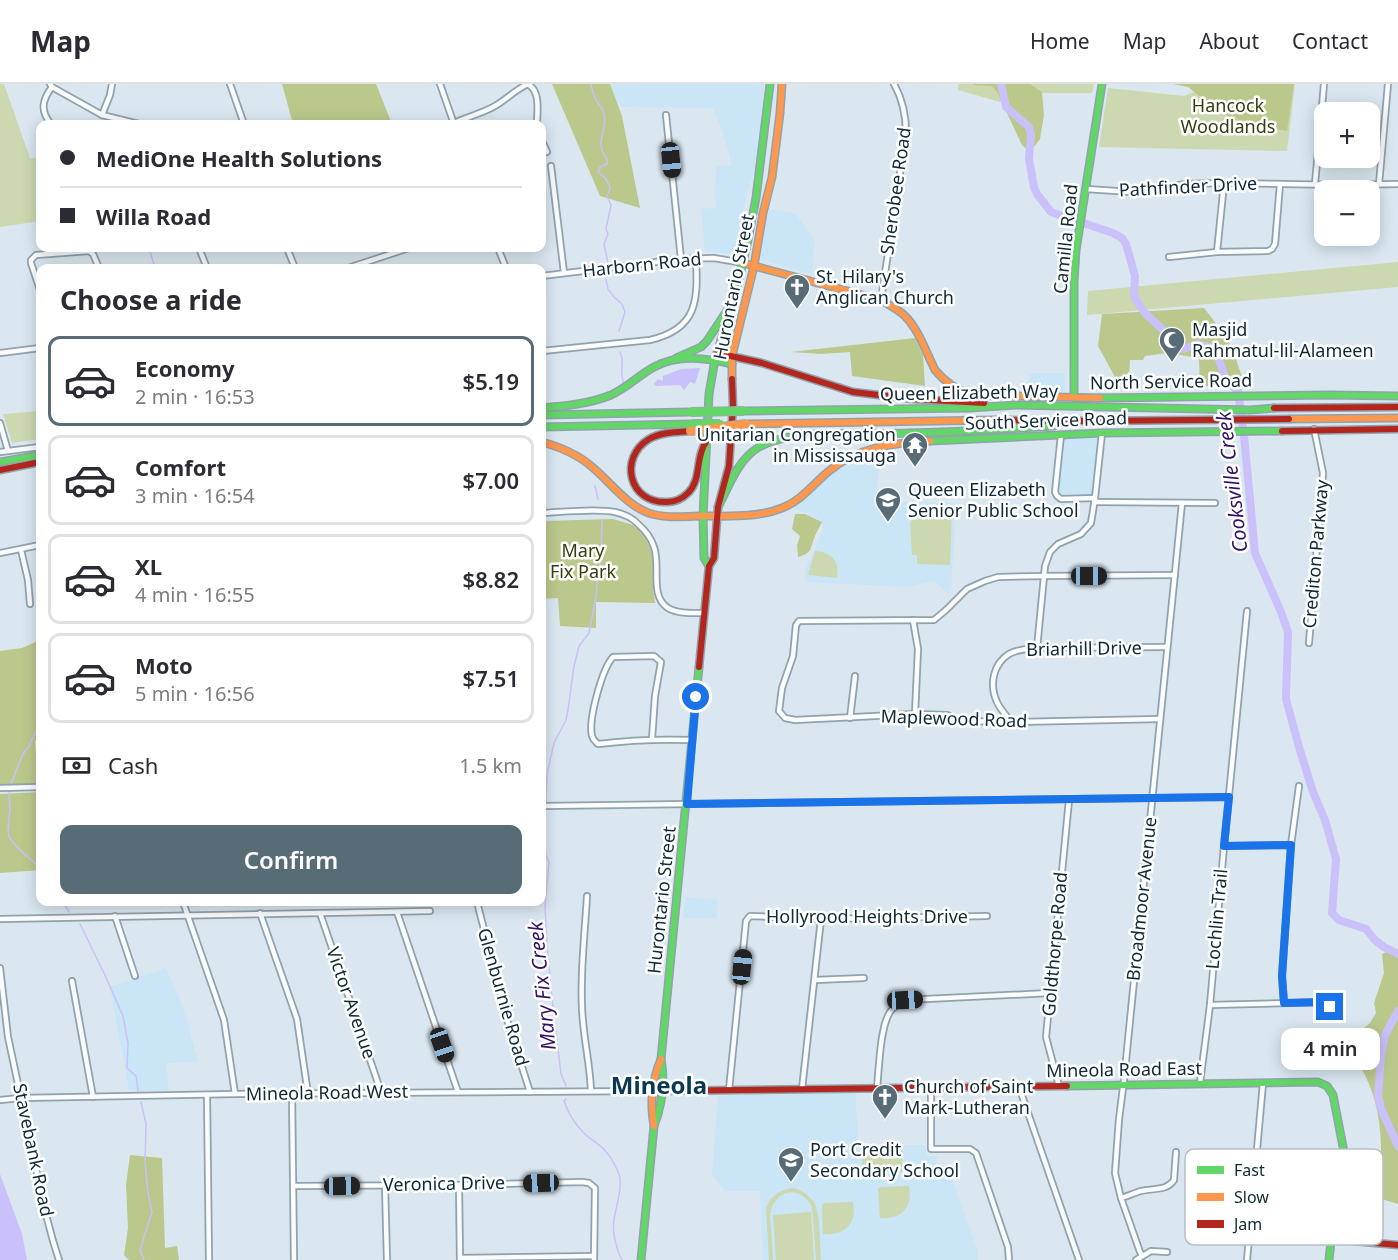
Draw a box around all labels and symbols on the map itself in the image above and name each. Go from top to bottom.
park label: Hancock Woodlands [1181,93,1275,138]
street label: Sherobee Road [874,126,916,256]
car [660,141,682,179]
street label: Pathfinder Drive [1118,170,1258,202]
street label: Camilla Road [1047,183,1083,295]
street label: Hurontario Street [707,211,759,362]
street label: Harborn Road [581,246,702,282]
place label: St. Hilary's Anglican Church [816,264,954,309]
church icon: St. Hilary's Anglican Church [782,272,812,310]
place label: Masjid Rahmatul-lil-Alameen [1192,317,1374,362]
mosque icon: Masjid Rahmatul-lil-Alameen [1157,325,1187,363]
street label: North Service Road [1090,368,1252,394]
street label: Queen Elizabeth Way [880,378,1059,406]
street label: South Service Road [965,405,1127,435]
water label: Cooksville Creek [1209,409,1254,554]
place label: Unitarian Congregation in Mississauga [696,422,896,467]
temple icon: Unitarian Congregation in Mississauga [900,430,930,468]
place label: Queen Elizabeth Senior Public School [908,477,1079,522]
street label: Crediton Parkway [1297,478,1334,629]
school or university icon: Queen Elizabeth Senior Public School [873,485,903,523]
park label: Mary Fix Park [550,538,616,583]
car [1071,567,1107,585]
street label: Briarhill Drive [1026,635,1142,661]
route start [682,683,709,710]
street label: Maplewood Road [880,703,1028,733]
street label: Broadmoor Avenue [1120,816,1162,982]
street label: Hurontario Street [641,825,681,975]
street label: Lochlin Trail [1200,868,1232,970]
street label: Goldthorpe Road [1036,871,1072,1017]
street label: Hollyrood Heights Drive [766,904,968,928]
water label: Mary Fix Creek [521,919,562,1052]
street label: Glenburnie Road [473,925,535,1069]
street label: Victor Avenue [322,944,382,1062]
car [731,948,753,986]
car [887,990,923,1010]
route end [1316,993,1343,1020]
car [428,1025,456,1065]
callout: 4 min [1280,1028,1380,1070]
street label: Mineola Road East [1046,1056,1203,1082]
district label: Mineola [611,1068,707,1101]
place label: Church of Saint Mark-Lutheran [904,1074,1034,1119]
street label: Mineola Road West [246,1079,409,1105]
street label: Stavebank Road [8,1081,60,1219]
church icon: Church of Saint Mark-Lutheran [870,1082,900,1120]
place label: Port Credit Secondary School [810,1137,959,1182]
school or university icon: Port Credit Secondary School [776,1145,806,1183]
legend [1185,1149,1383,1245]
text: Fast [1234,1159,1265,1181]
street label: Veronica Drive [383,1170,505,1196]
car [523,1173,559,1193]
car [324,1177,360,1195]
text: Slow [1234,1186,1269,1208]
text: Jam [1232,1213,1262,1235]

